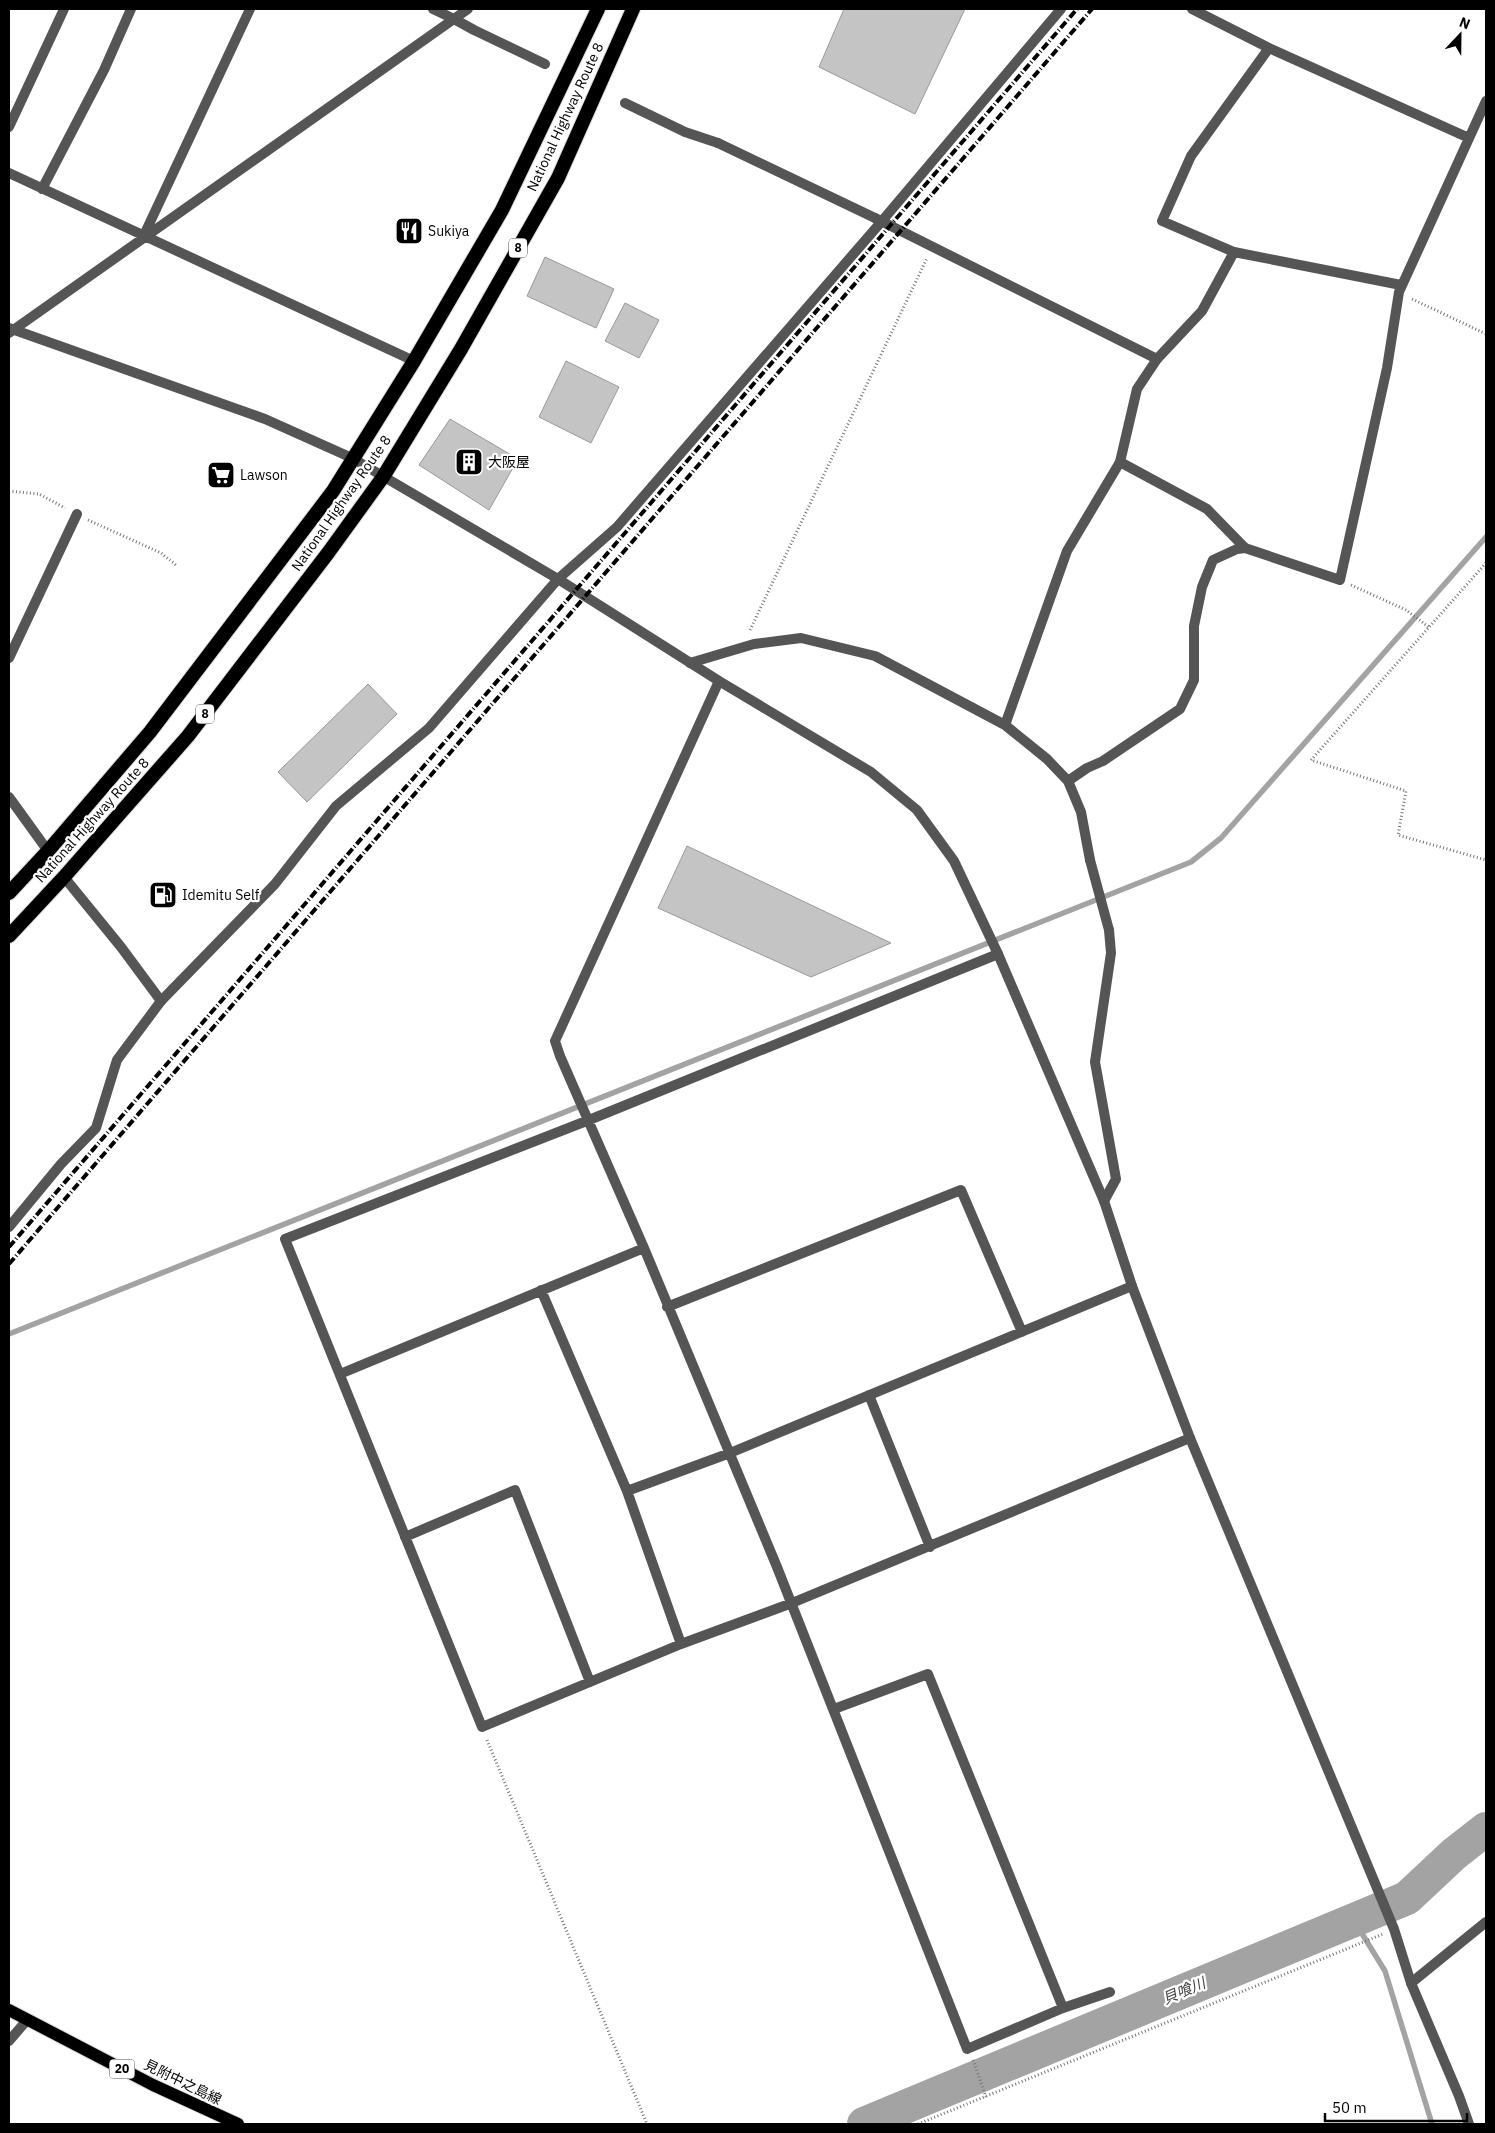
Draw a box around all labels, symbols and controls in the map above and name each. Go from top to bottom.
north arrow [1435,10,1485,60]
text: N [1457,13,1473,33]
street label: National Highway Route 8 [523,40,607,194]
restaurant icon: Sukiya [394,216,424,246]
place label: Sukiya [428,222,470,240]
road number: 8 [509,238,527,258]
street label: National Highway Route 8 [287,432,395,574]
building icon: 大阪屋 [454,447,484,477]
place label: 大阪屋 [488,453,530,471]
supermarket icon: Lawson [206,460,236,490]
place label: Lawson [240,466,288,484]
road number: 8 [196,704,214,724]
street label: National Highway Route 8 [31,754,153,886]
fuel station icon: Idemitu Self [148,880,178,910]
place label: Idemitu Self [182,886,260,904]
water label: 貝喰川 [1159,1972,1210,2008]
street label: 見附中之島線 [141,2055,225,2109]
road number: 20 [110,2060,134,2078]
scale bar [1325,2090,1468,2122]
text: 50 m [1332,2098,1367,2117]

